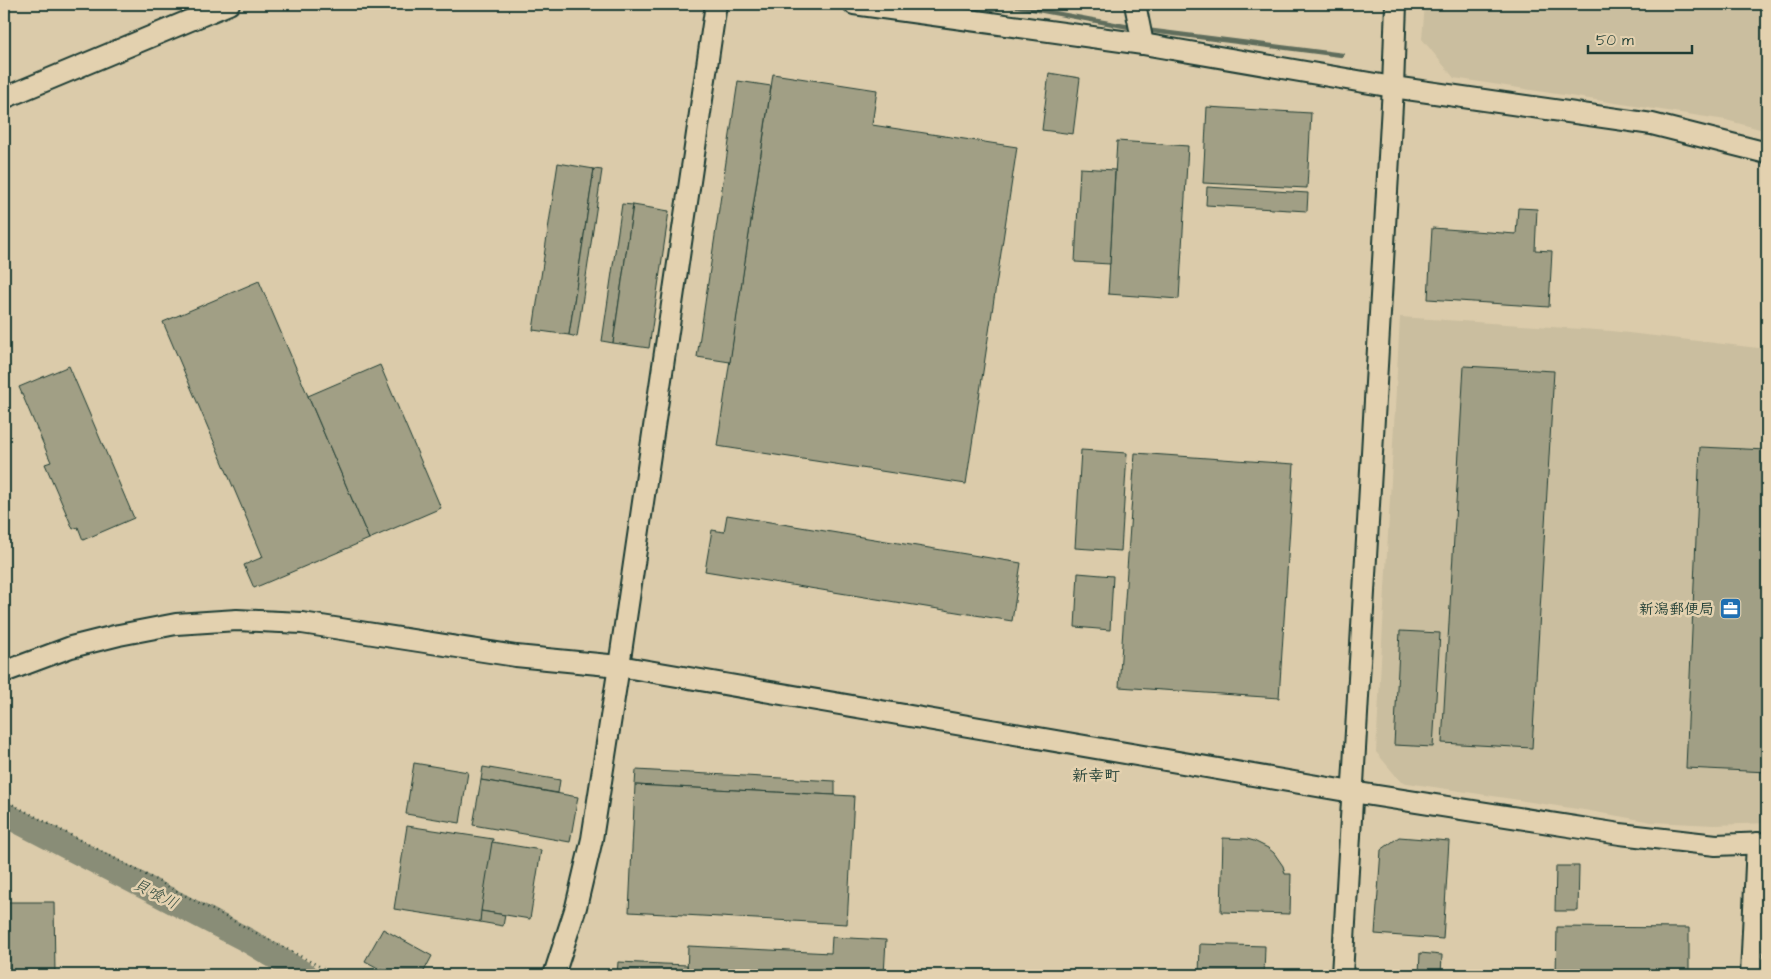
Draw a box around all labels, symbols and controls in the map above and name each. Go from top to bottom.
scale bar [1588,22,1692,54]
text: 50 m [1596,30,1634,51]
office icon: 新潟郵便局 [1718,597,1742,621]
place label: 新潟郵便局 [1639,599,1714,620]
district label: 新幸町 [1072,765,1120,787]
water label: 貝喰川 [129,873,182,915]

